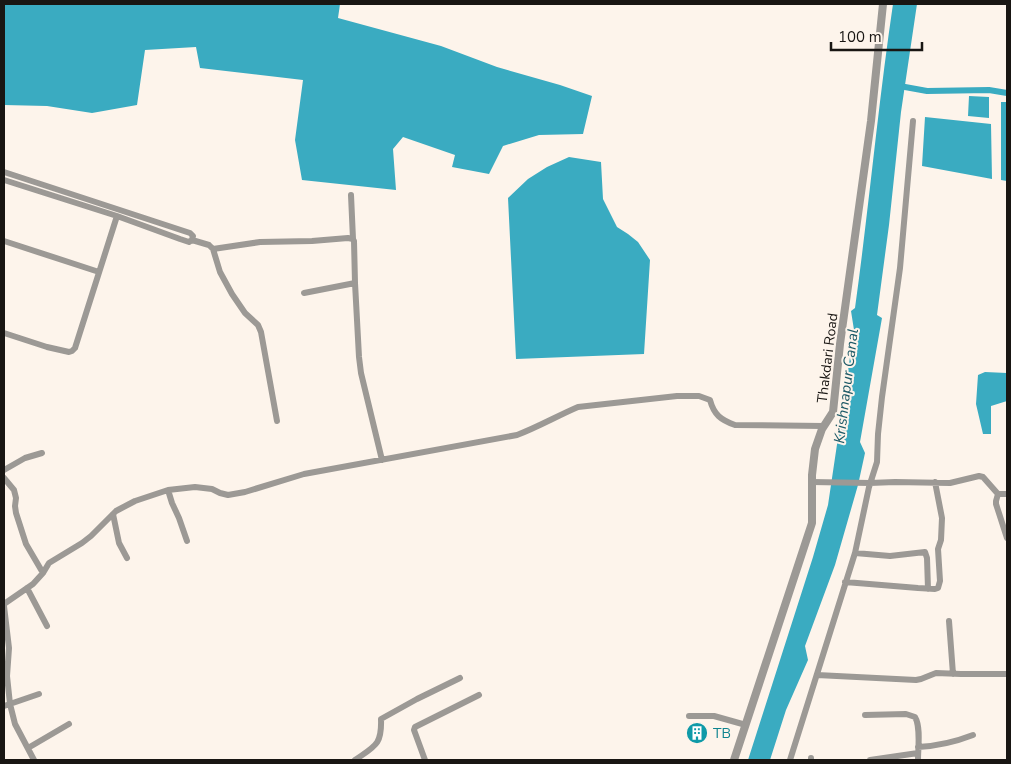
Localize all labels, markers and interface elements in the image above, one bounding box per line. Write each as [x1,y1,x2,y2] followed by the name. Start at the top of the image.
[831,20,922,52] scale bar
[838,27,882,47] text: 100 m
[813,312,842,404] street label: Thakdari Road
[829,327,863,445] water label: Krishnapur Canal
[685,721,709,745] building icon: TB
[713,724,731,743] place label: TB

